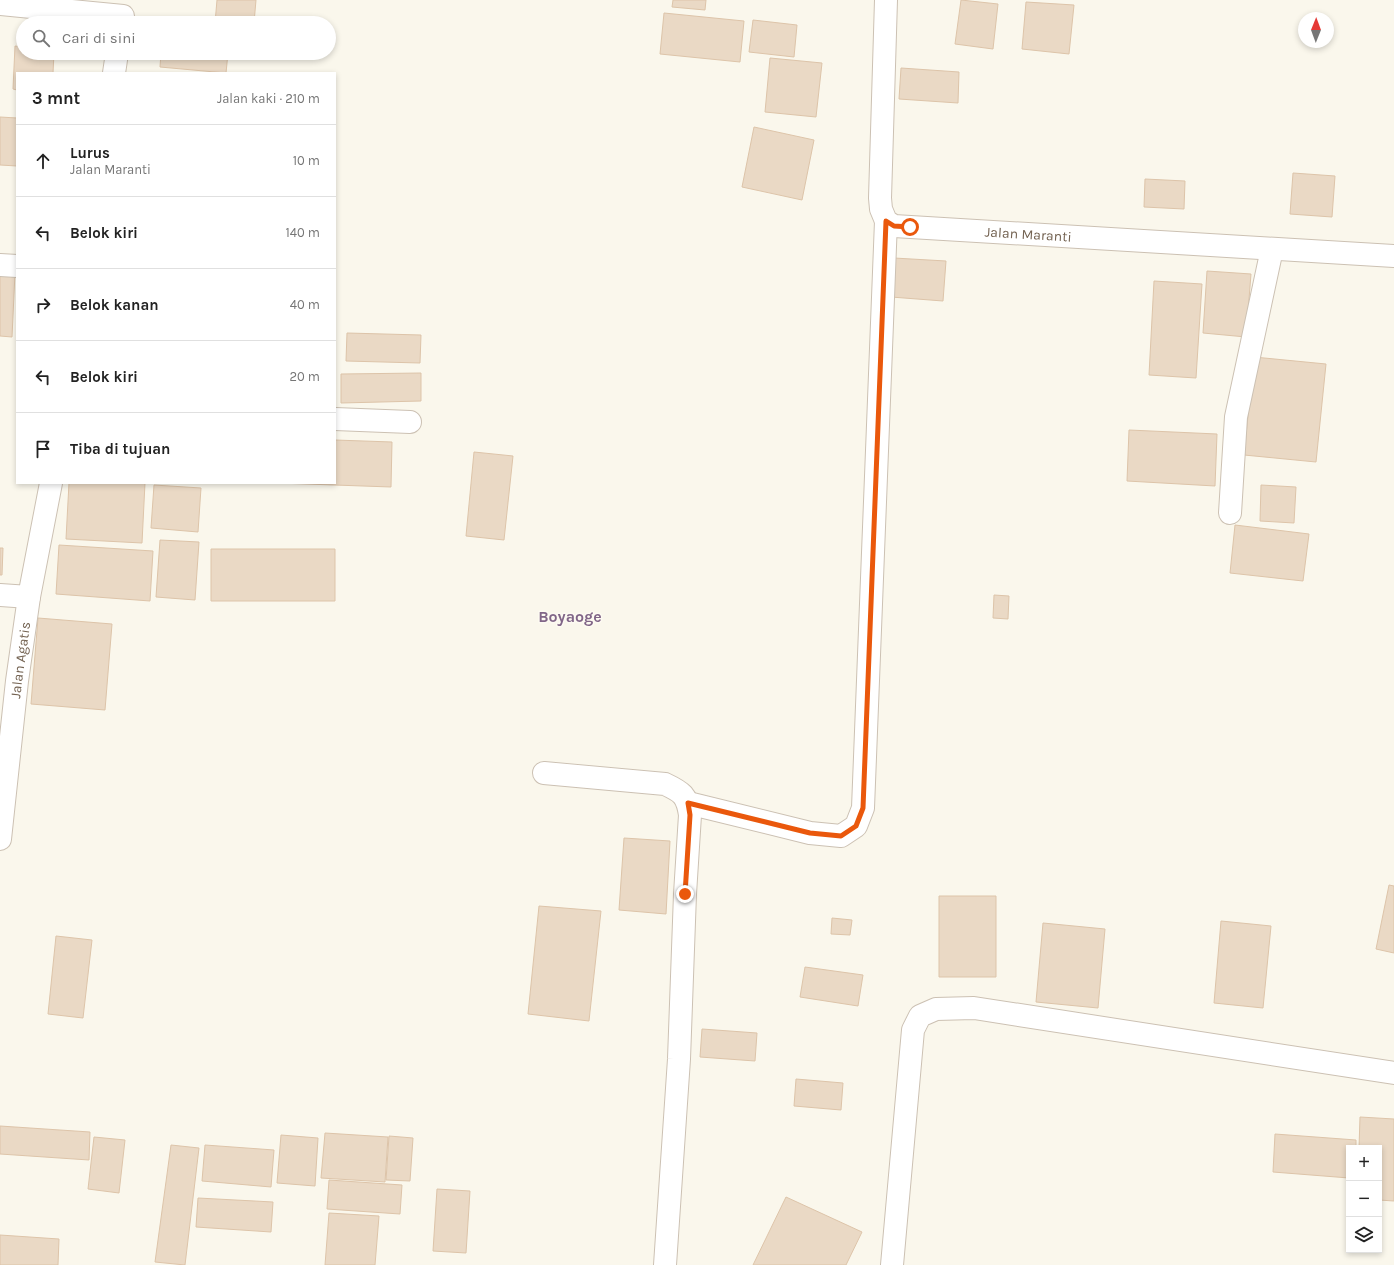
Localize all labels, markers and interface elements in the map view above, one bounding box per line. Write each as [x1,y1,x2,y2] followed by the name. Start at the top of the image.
[1298,12,1334,48] north arrow
[16,16,336,60] search box
[30,27,52,49] icon: search
[62,29,136,47] text: Cari di sini
[32,88,80,108] text: 3 mnt
[217,91,320,106] text: Jalan kaki · 210 m
[70,144,110,162] text: Lurus
[32,150,54,172] icon: ahead
[293,153,320,168] text: 10 m
[70,162,151,177] text: Jalan Maranti
[901,218,919,236] route start
[32,222,54,244] icon: left
[984,223,1072,245] street label: Jalan Maranti
[70,224,138,242] text: Belok kiri
[285,225,320,240] text: 140 m
[32,294,54,316] icon: right
[70,296,159,314] text: Belok kanan
[290,297,320,312] text: 40 m
[32,366,54,388] icon: left
[70,368,138,386] text: Belok kiri
[290,369,320,384] text: 20 m
[32,438,54,460] icon: arrive
[70,440,170,458] text: Tiba di tujuan
[538,607,602,626] district label: Boyaoge
[7,621,34,699] street label: Jalan Agatis
[676,885,694,903] route end
[1346,1145,1382,1253] map controls
[1346,1145,1382,1181] button: +
[1346,1181,1382,1217] button: −
[1346,1217,1382,1253] button: layers

